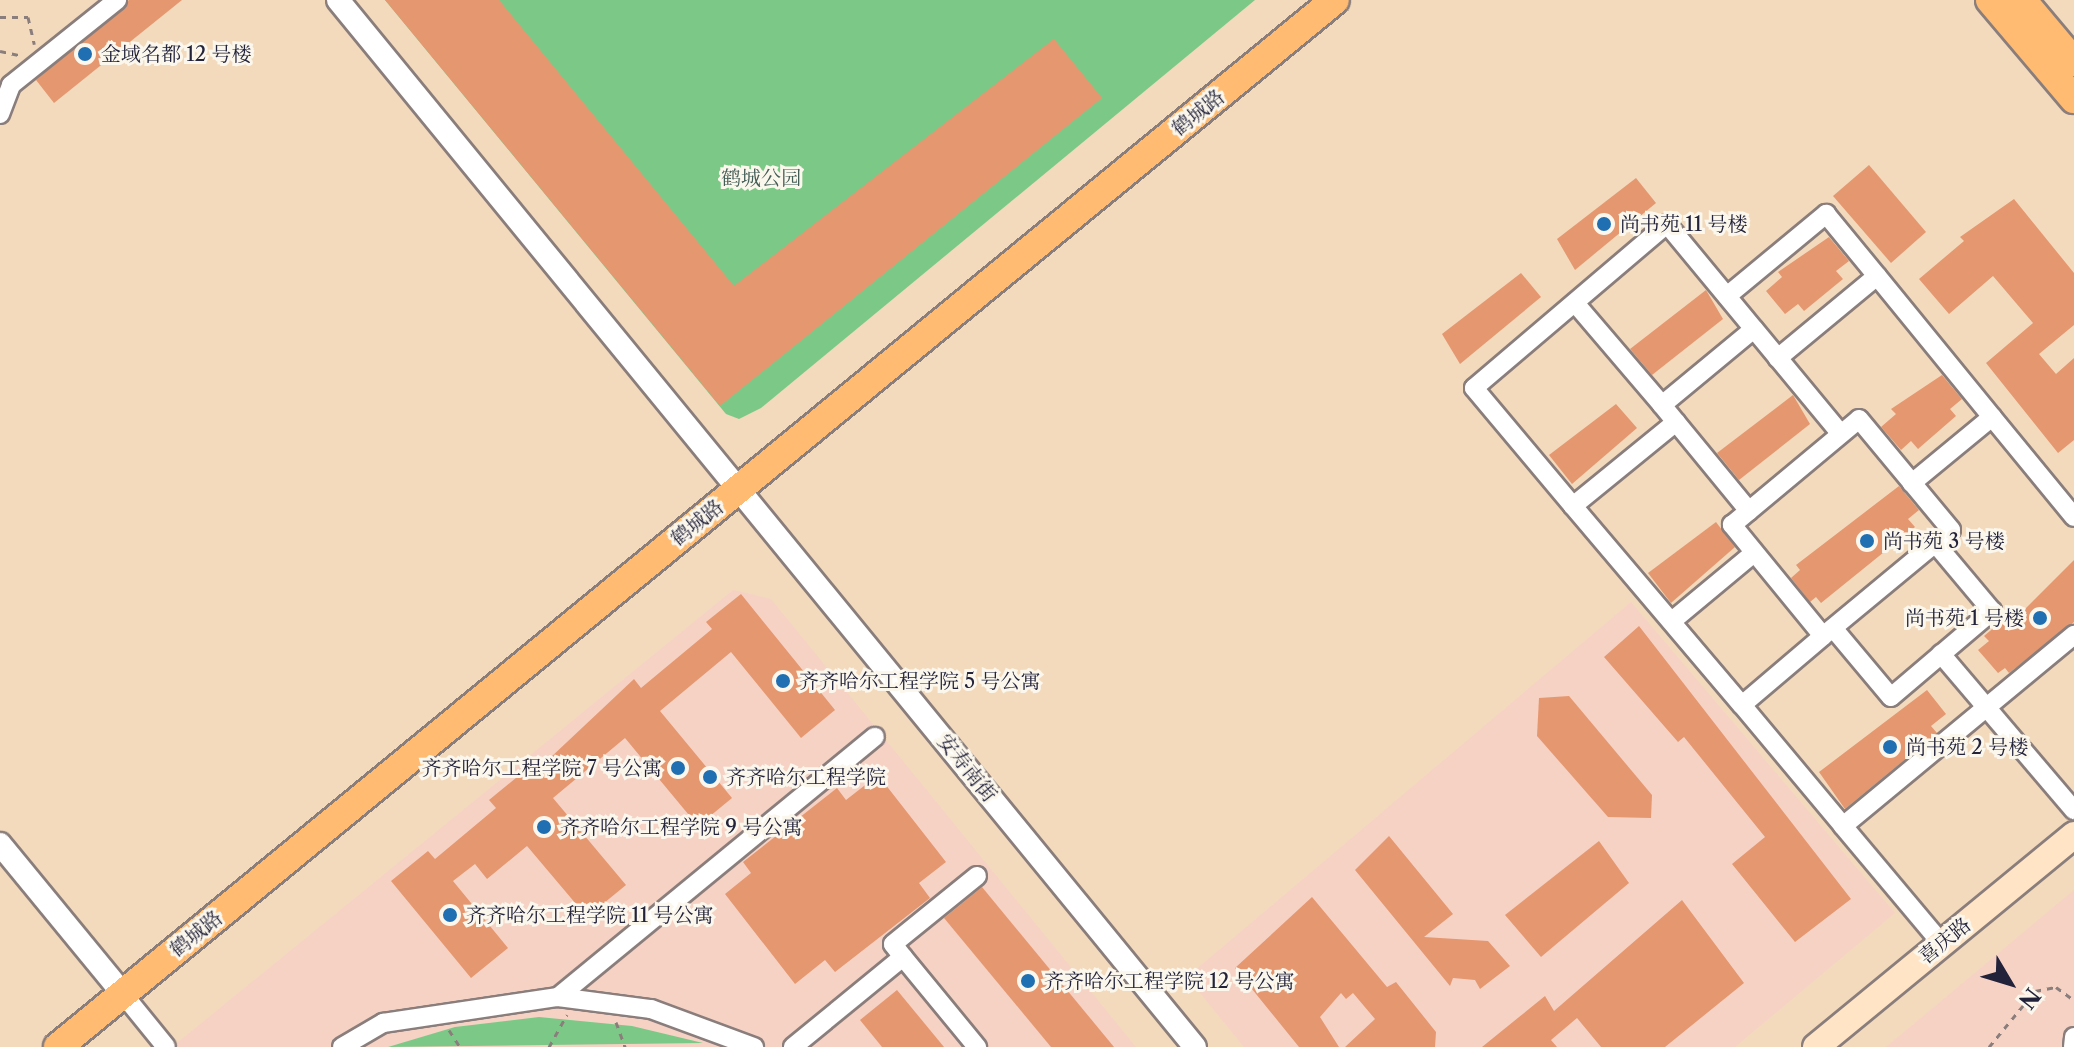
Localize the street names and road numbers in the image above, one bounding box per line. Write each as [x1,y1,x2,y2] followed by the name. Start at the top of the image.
[1167,85,1229,141] street label: 鹤城路
[666,495,728,551] street label: 鹤城路
[933,729,1001,807] street label: 安寿南街
[165,906,227,962] street label: 鹤城路
[1914,913,1976,969] street label: 喜庆路

